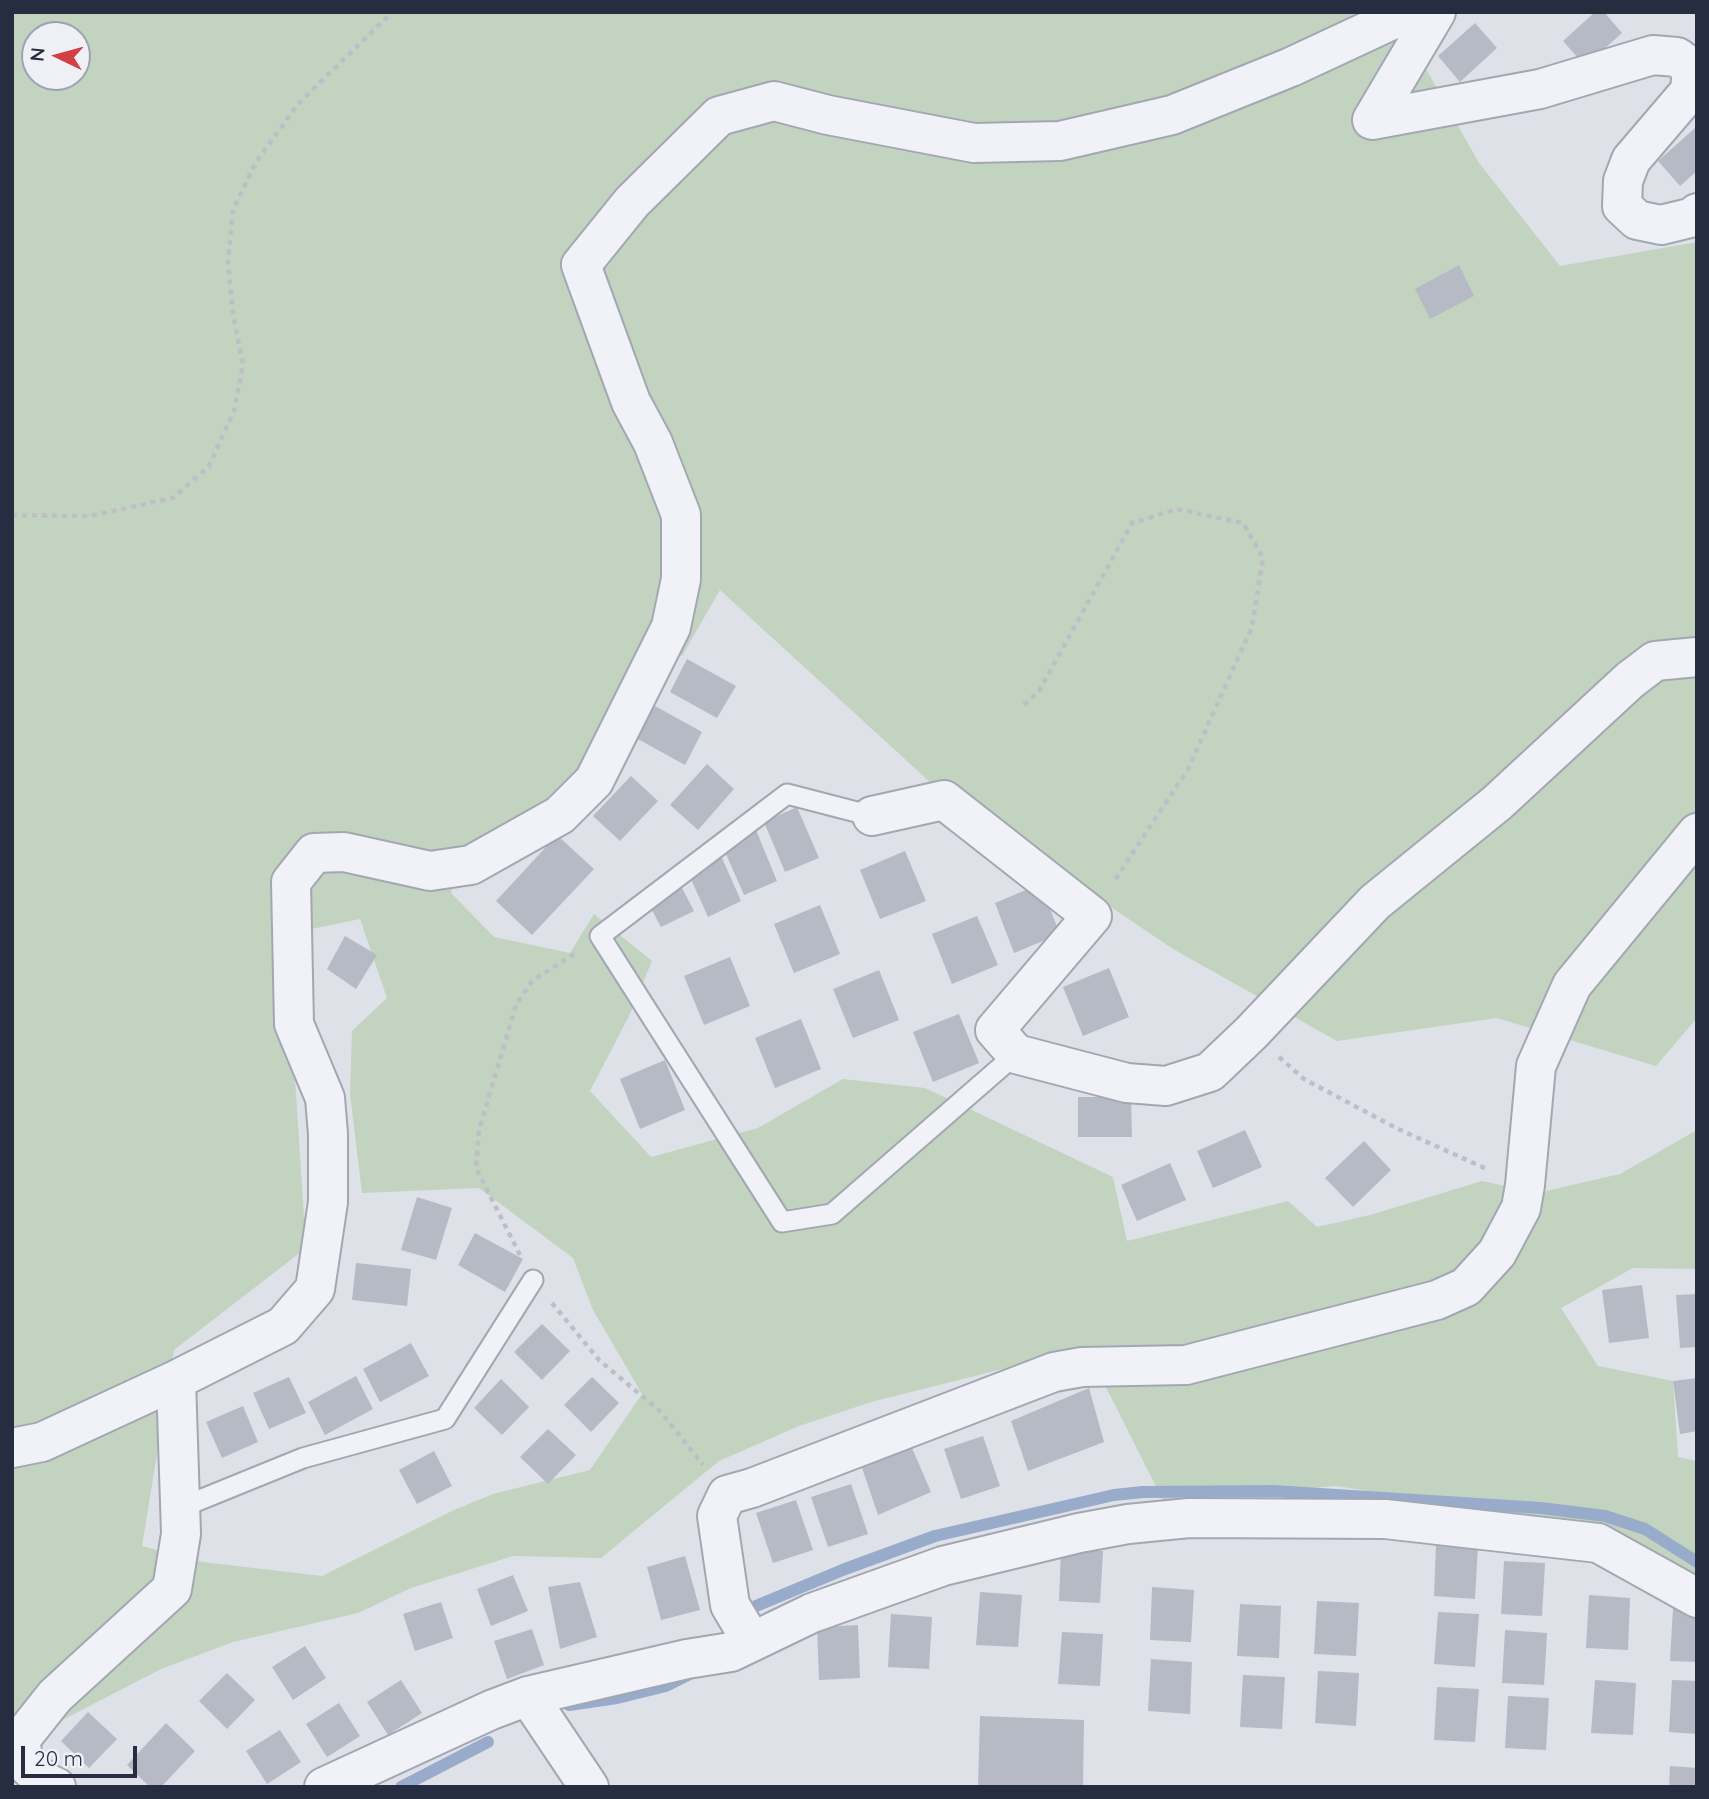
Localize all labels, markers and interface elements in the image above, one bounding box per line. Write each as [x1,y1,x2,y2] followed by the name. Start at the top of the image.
[21,21,91,91] north arrow
[25,46,50,62] text: N
[24,1732,140,1776] scale bar
[34,1745,83,1771] text: 20 m

